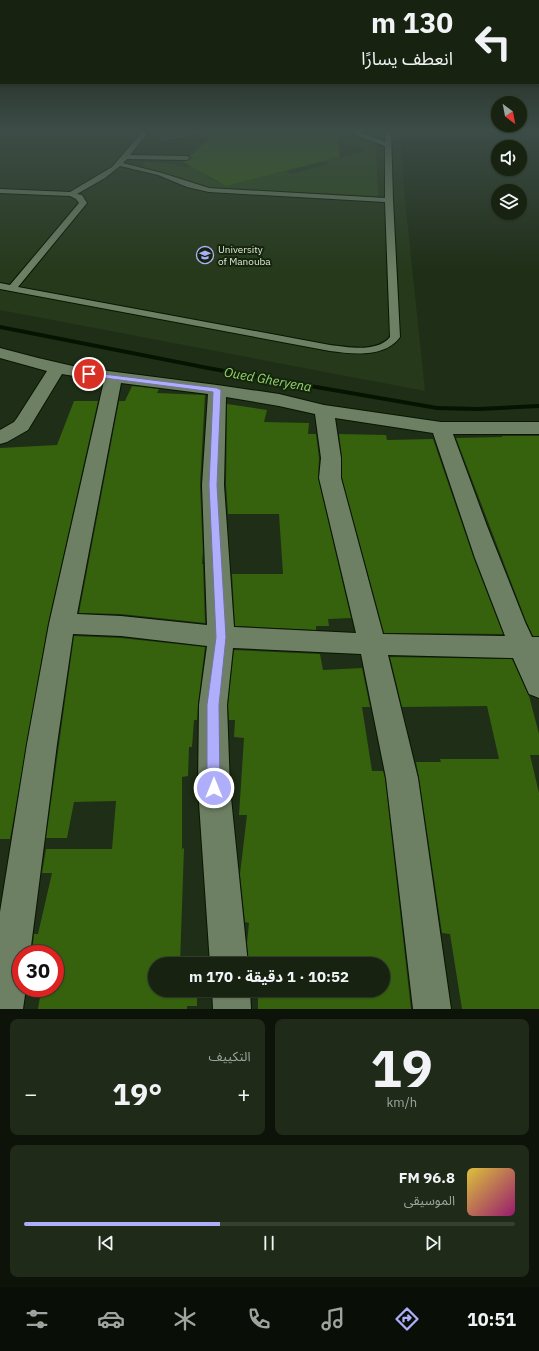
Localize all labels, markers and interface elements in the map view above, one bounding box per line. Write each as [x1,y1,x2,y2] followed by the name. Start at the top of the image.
[371,4,453,41] text: 130 m
[467,16,519,68] icon: left
[361,47,453,70] text: انعطف يسارًا
[491,96,527,132] north arrow
[491,96,527,220] map controls
[491,140,527,176] button: sound
[491,184,527,220] button: layers
[218,243,271,268] place label: University of Manouba
[195,245,215,265] school or university icon: University of Manouba
[72,357,106,391] pin
[78,363,100,385] icon: arrive
[223,363,313,396] water label: Oued Gheryena
[193,767,235,809] position arrow
[12,945,64,997] speed limit sign: 30
[189,967,349,986] text: 10:52 · 1 دقيقة · 170 m
[371,1034,433,1101] text: 19
[209,1048,251,1065] text: التكييف
[112,1074,162,1113] text: 19°
[24,1079,37,1108] text: −
[237,1079,250,1108] text: +
[386,1094,417,1111] text: km/h
[399,1168,455,1187] text: 96.8 FM
[404,1192,455,1209] text: الموسيقى
[95,1232,117,1254] icon: previous
[258,1232,280,1254] icon: pause
[422,1232,444,1254] icon: next
[23,1305,51,1333] icon: filters
[97,1305,125,1333] icon: car
[171,1305,199,1333] icon: climate
[245,1305,273,1333] icon: phone
[319,1305,347,1333] icon: music
[393,1305,421,1333] icon: directions
[467,1308,516,1331] text: 10:51

